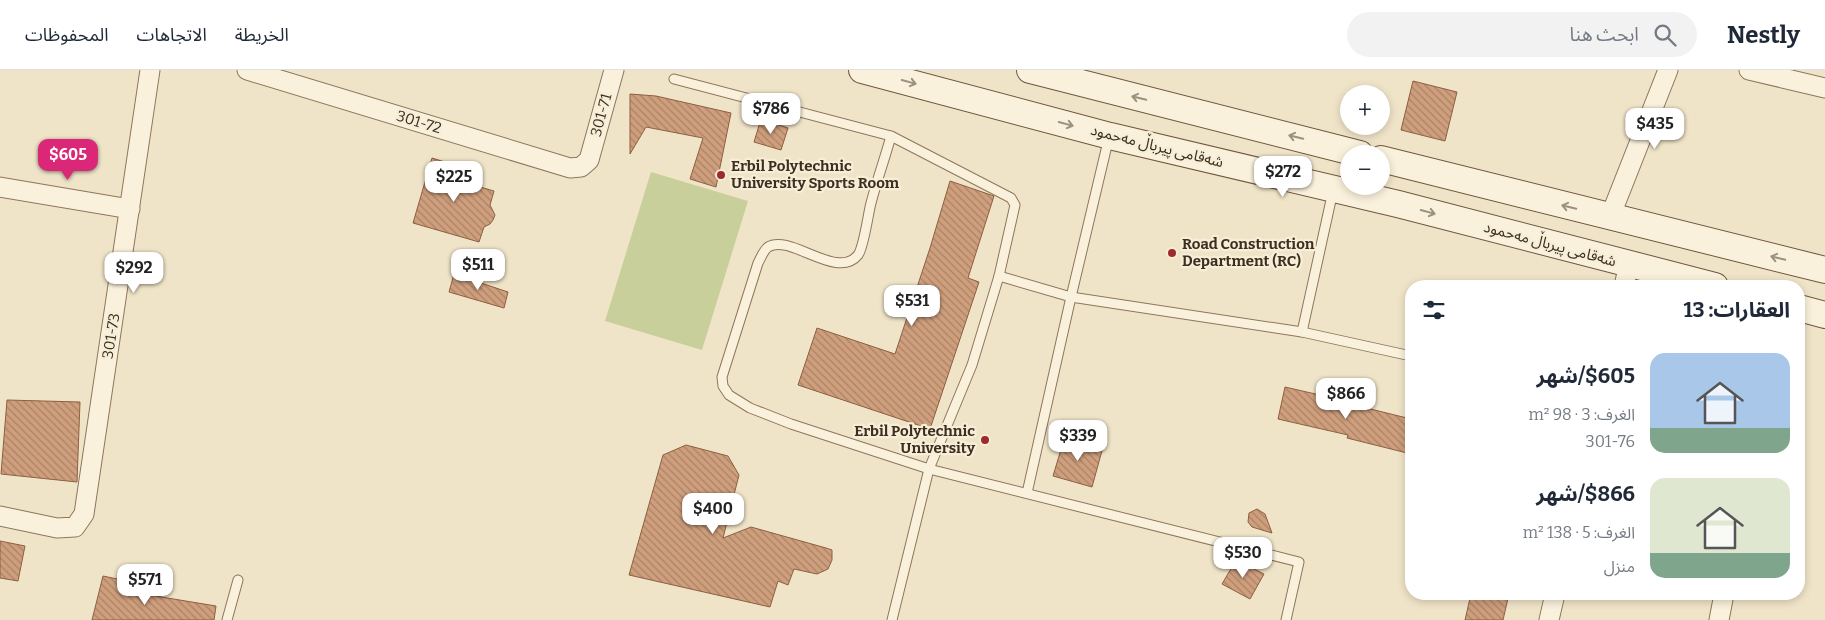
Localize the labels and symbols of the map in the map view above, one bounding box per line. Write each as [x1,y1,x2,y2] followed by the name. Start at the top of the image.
[901,78,917,88] one-way arrow
[587,91,615,139] street label: 301-71
[741,92,801,135] pin: $786
[1131,92,1147,102] one-way arrow
[394,107,444,137] street label: 301-72
[1625,108,1685,150] pin: $435
[1088,119,1226,172] street label: شەقامی پیرباڵ مەحمود
[1058,120,1074,129] one-way arrow
[1289,132,1305,142] one-way arrow
[38,138,98,181] pin: $605
[1253,156,1313,198] pin: $272
[731,157,900,192] place label: Erbil Polytechnic University Sports Room
[424,160,484,203] pin: $225
[715,169,727,181] marker: Erbil Polytechnic University Sports Room
[1561,201,1577,211] one-way arrow
[1420,208,1436,217] one-way arrow
[1482,215,1619,271] street label: شەقامی پیرباڵ مەحمود
[1182,235,1315,270] place label: Road Construction Department (RC)
[1166,247,1178,259] marker: Road Construction Department (RC)
[448,248,508,291] pin: $511
[104,252,164,294] pin: $292
[1770,253,1786,262] one-way arrow
[882,284,942,327] pin: $531
[99,312,123,360] street label: 301-73
[1316,378,1376,420] pin: $866
[1048,420,1108,462] pin: $339
[854,422,976,457] place label: Erbil Polytechnic University
[979,434,991,446] marker: Erbil Polytechnic University
[683,492,743,535] pin: $400
[1213,536,1273,579] pin: $530
[115,564,175,606] pin: $571

